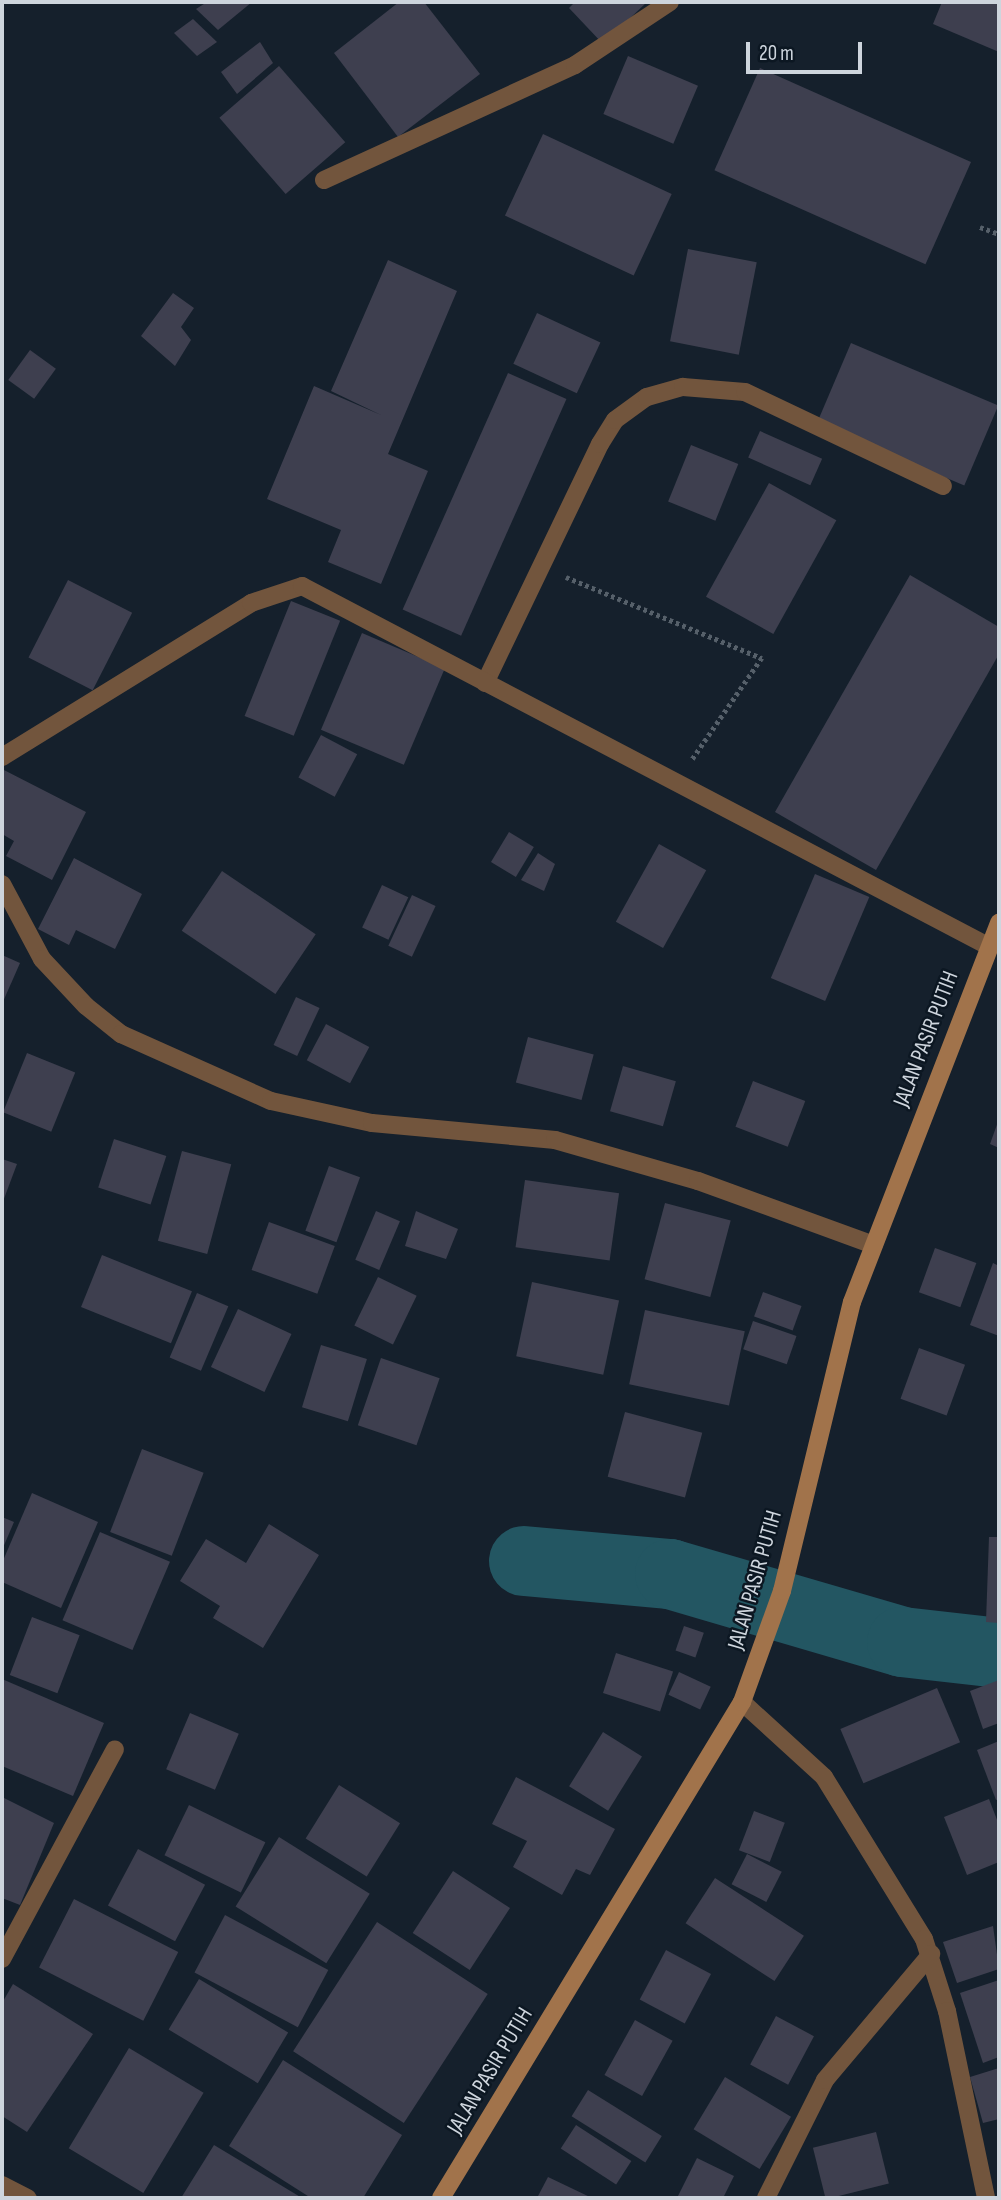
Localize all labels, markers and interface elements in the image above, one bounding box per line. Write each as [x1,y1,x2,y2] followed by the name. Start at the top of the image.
[749,28,864,72] scale bar
[759,41,794,66] text: 20 m
[887,967,965,1111] street label: JALAN PASIR PUTIH
[722,1507,788,1653] street label: JALAN PASIR PUTIH
[441,2003,539,2139] street label: JALAN PASIR PUTIH

